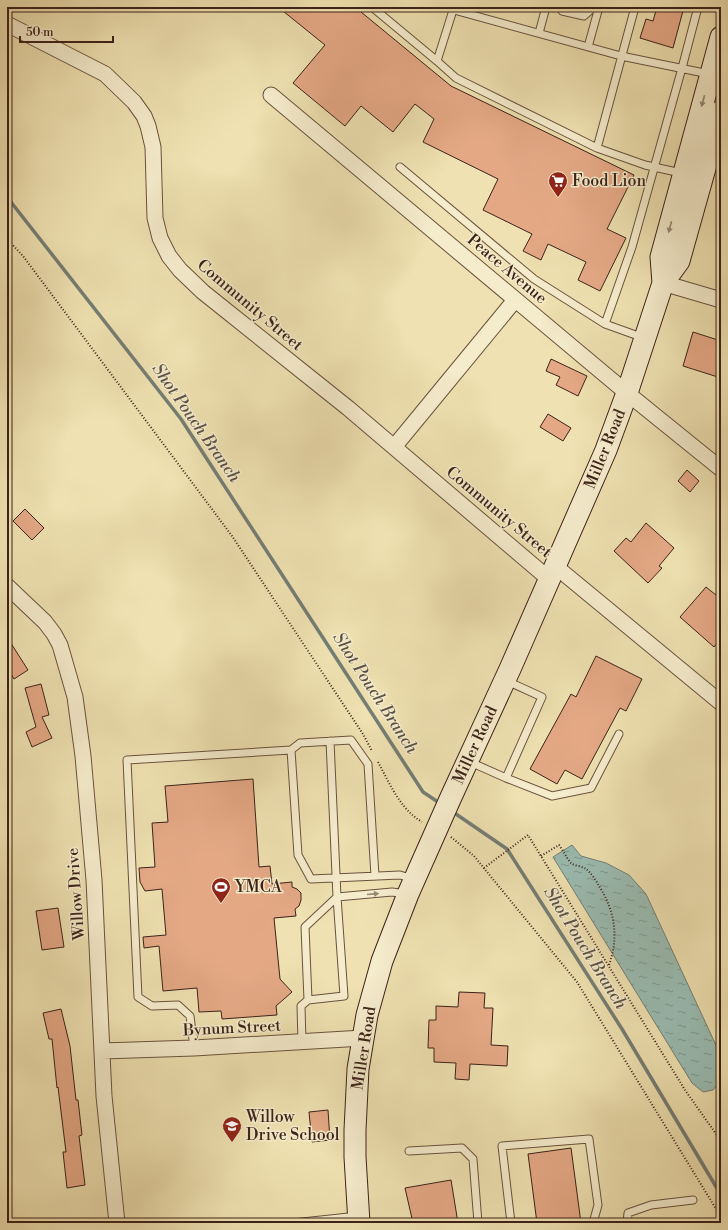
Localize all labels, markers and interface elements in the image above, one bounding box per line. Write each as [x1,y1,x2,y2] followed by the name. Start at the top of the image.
[20,18,113,44] scale bar
[26,25,54,40] text: 50 m
[700,96,706,108] one-way arrow
[547,170,569,198] supermarket icon: Food Lion
[572,171,647,191] place label: Food Lion
[666,221,672,233] one-way arrow
[463,230,551,308] street label: Peace Avenue
[193,255,307,355] street label: Community Street
[147,359,246,487] water label: Shot Pouch Branch
[580,406,630,492] street label: Miller Road
[442,462,556,562] street label: Community Street
[328,628,423,758] water label: Shot Pouch Branch
[448,703,502,787] street label: Miller Road
[63,847,89,942] street label: Willow Drive
[210,876,232,904] sports icon: YMCA
[234,877,283,897] place label: YMCA
[538,883,632,1014] water label: Shot Pouch Branch
[367,890,379,897] one-way arrow
[348,1005,380,1091] street label: Miller Road
[182,1015,282,1041] street label: Bynum Street
[245,1107,340,1145] place label: Willow Drive School
[221,1115,243,1143] school or university icon: Willow Drive School

